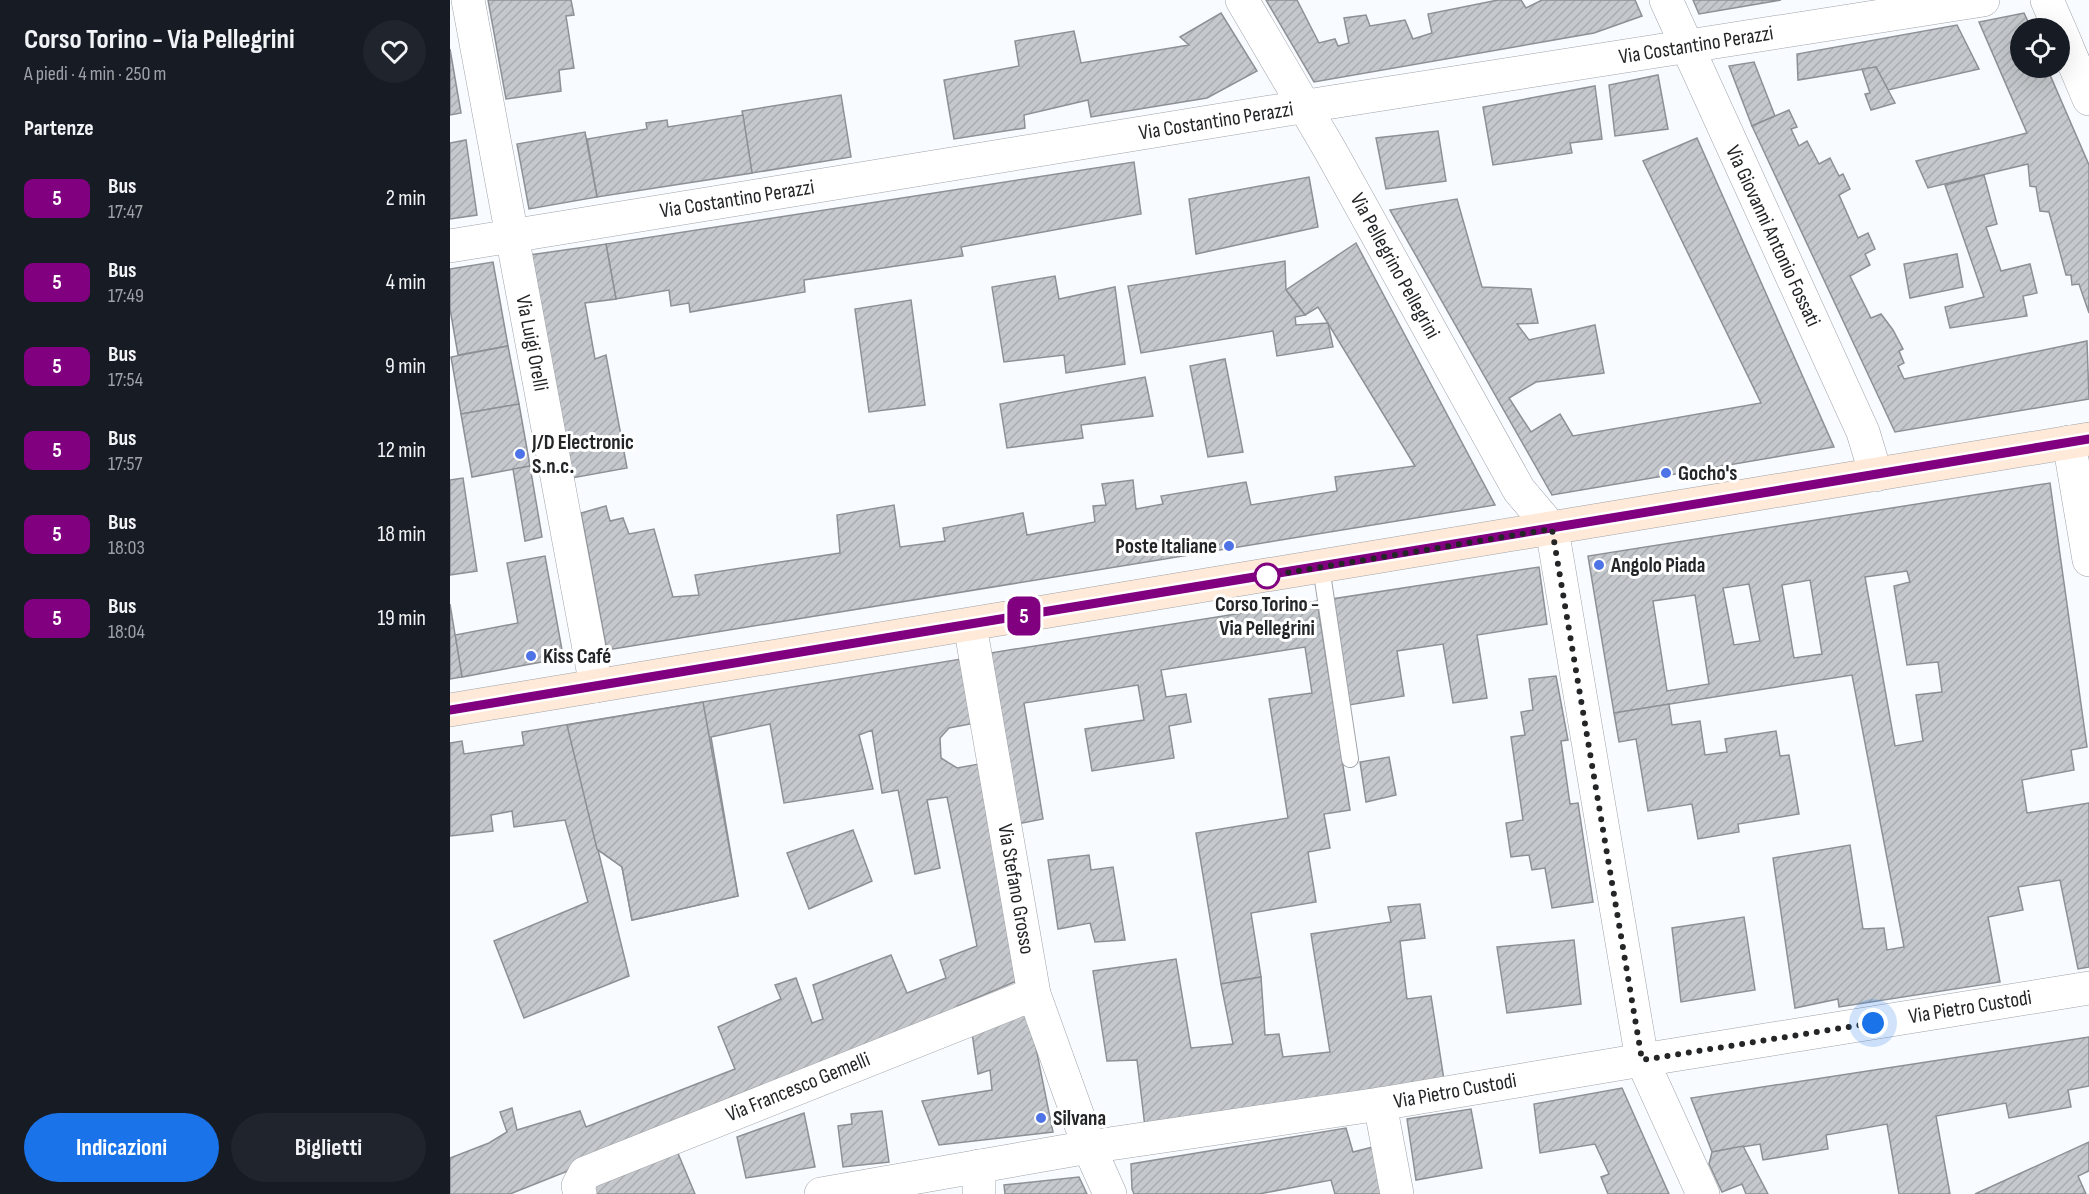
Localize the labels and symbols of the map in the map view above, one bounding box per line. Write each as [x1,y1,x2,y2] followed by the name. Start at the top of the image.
[1617,20,1775,70] street label: Via Costantino Perazzi
[1137,96,1295,146] street label: Via Costantino Perazzi
[1720,142,1826,330] street label: Via Giovanni Antonio Fossati
[658,174,816,224] street label: Via Costantino Perazzi
[1345,189,1445,343] street label: Via Pellegrino Pellegrini
[510,293,554,393] street label: Via Luigi Orelli
[531,430,634,479] place label: J/D Electronic S.n.c.
[513,447,527,461] marker: J/D Electronic S.n.c.
[1678,461,1737,486] place label: Gocho's
[1659,466,1673,480] marker: Gocho's
[1115,534,1217,559] place label: Poste Italiane
[1222,539,1236,553] marker: Poste Italiane
[1610,553,1705,578] place label: Angolo Piada
[1592,558,1606,572] marker: Angolo Piada
[1254,563,1280,589] marker: Corso Torino - Via Pellegrini
[1215,592,1319,641] place label: Corso Torino - Via Pellegrini
[1004,596,1044,636] line badge: 5
[543,644,611,669] place label: Kiss Café
[524,649,538,663] marker: Kiss Café
[992,822,1040,956] street label: Via Stefano Grosso
[1907,985,2033,1029] street label: Via Pietro Custodi
[1858,1008,1888,1038] your location
[722,1047,874,1127] street label: Via Francesco Gemelli
[1392,1068,1518,1114] street label: Via Pietro Custodi
[1053,1106,1106,1131] place label: Silvana
[1034,1111,1048,1125] marker: Silvana

